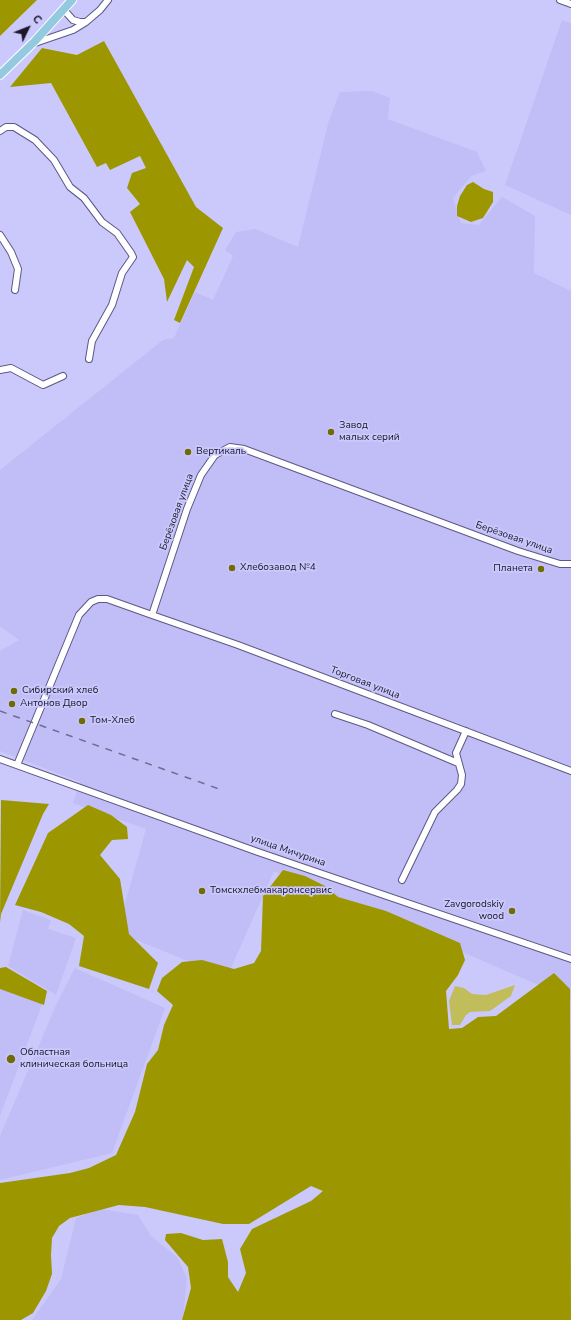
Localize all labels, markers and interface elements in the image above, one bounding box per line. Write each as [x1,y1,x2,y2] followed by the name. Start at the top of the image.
[8,8,48,48] north arrow
[29,12,45,27] text: С
[339,420,400,444] place label: Завод малых серий
[326,427,336,437] marker: Завод малых серий
[196,446,246,458] place label: Вертикаль
[183,447,193,457] marker: Вертикаль
[158,472,196,552] street label: Берёзовая улица
[474,519,554,557] street label: Берёзовая улица
[240,562,316,574] place label: Хлебозавод №4
[227,563,237,573] marker: Хлебозавод №4
[493,563,533,575] place label: Планета
[536,564,546,574] marker: Планета
[329,664,401,702] street label: Торговая улица
[22,685,98,697] place label: Сибирский хлеб
[9,686,19,696] marker: Сибирский хлеб
[20,698,88,710] place label: Антонов Двор
[7,699,17,709] marker: Антонов Двор
[90,715,135,727] place label: Том-Хлеб
[77,716,87,726] marker: Том-Хлеб
[249,833,327,869] street label: улица Мичурина
[210,885,332,897] place label: Томскхлебмакаронсервис
[197,886,207,896] marker: Томскхлебмакаронсервис
[444,899,504,922] place label: Zavgorodskiy wood
[507,906,517,916] marker: Zavgorodskiy wood
[20,1047,128,1070] place label: Областная клиническая больница
[5,1053,17,1065] marker: Областная клиническая больница

